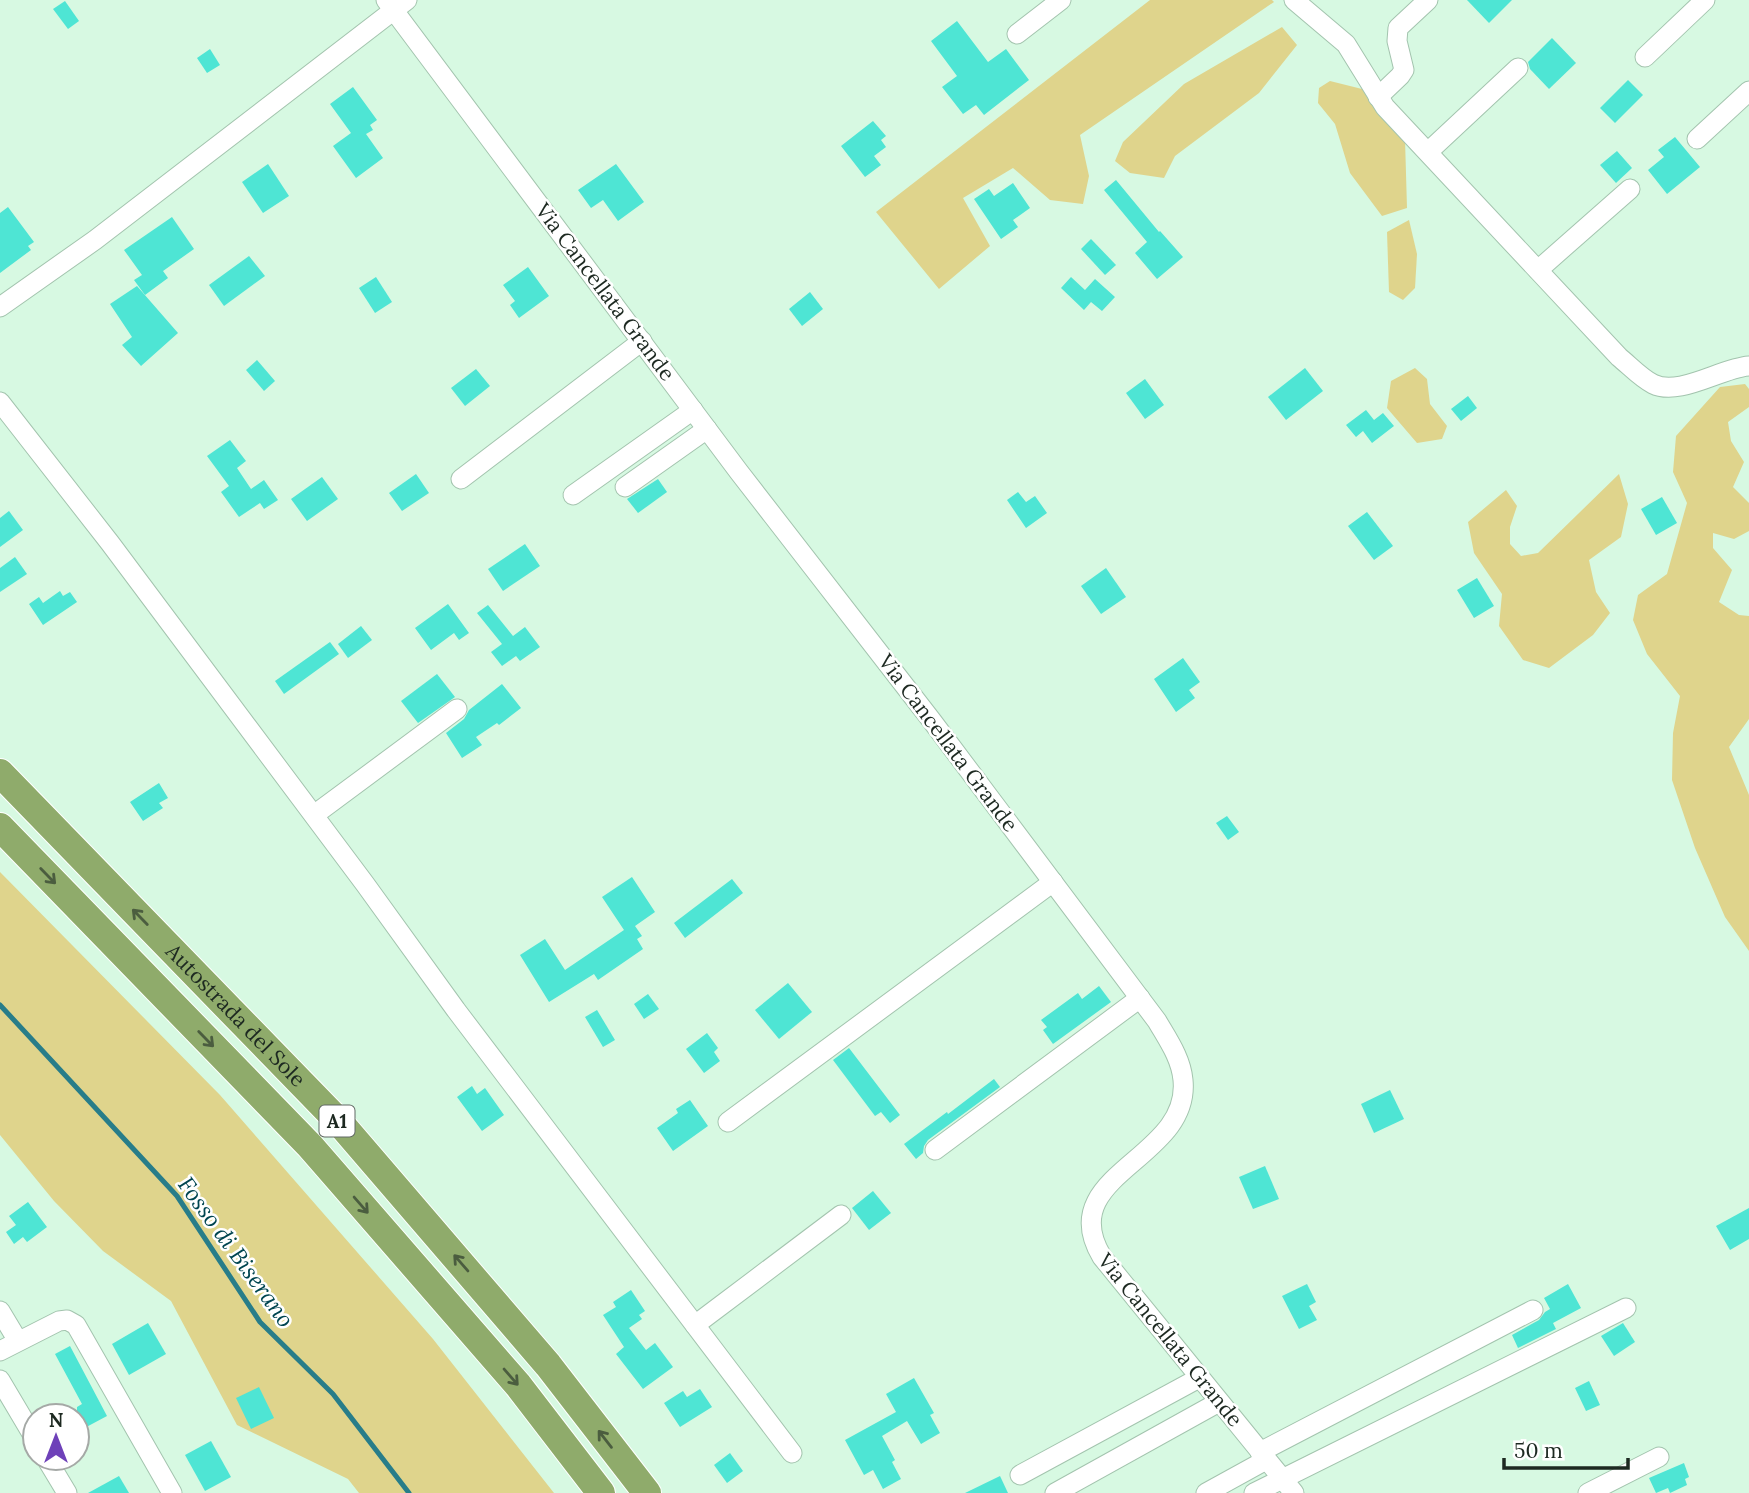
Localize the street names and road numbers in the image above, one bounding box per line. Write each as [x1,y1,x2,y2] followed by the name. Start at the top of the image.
[529,197,681,386] street label: Via Cancellata Grande
[872,648,1024,837] street label: Via Cancellata Grande
[160,937,311,1092] street label: Autostrada del Sole
[320,1106,354,1136] road number: A1
[1091,1247,1249,1432] street label: Via Cancellata Grande

